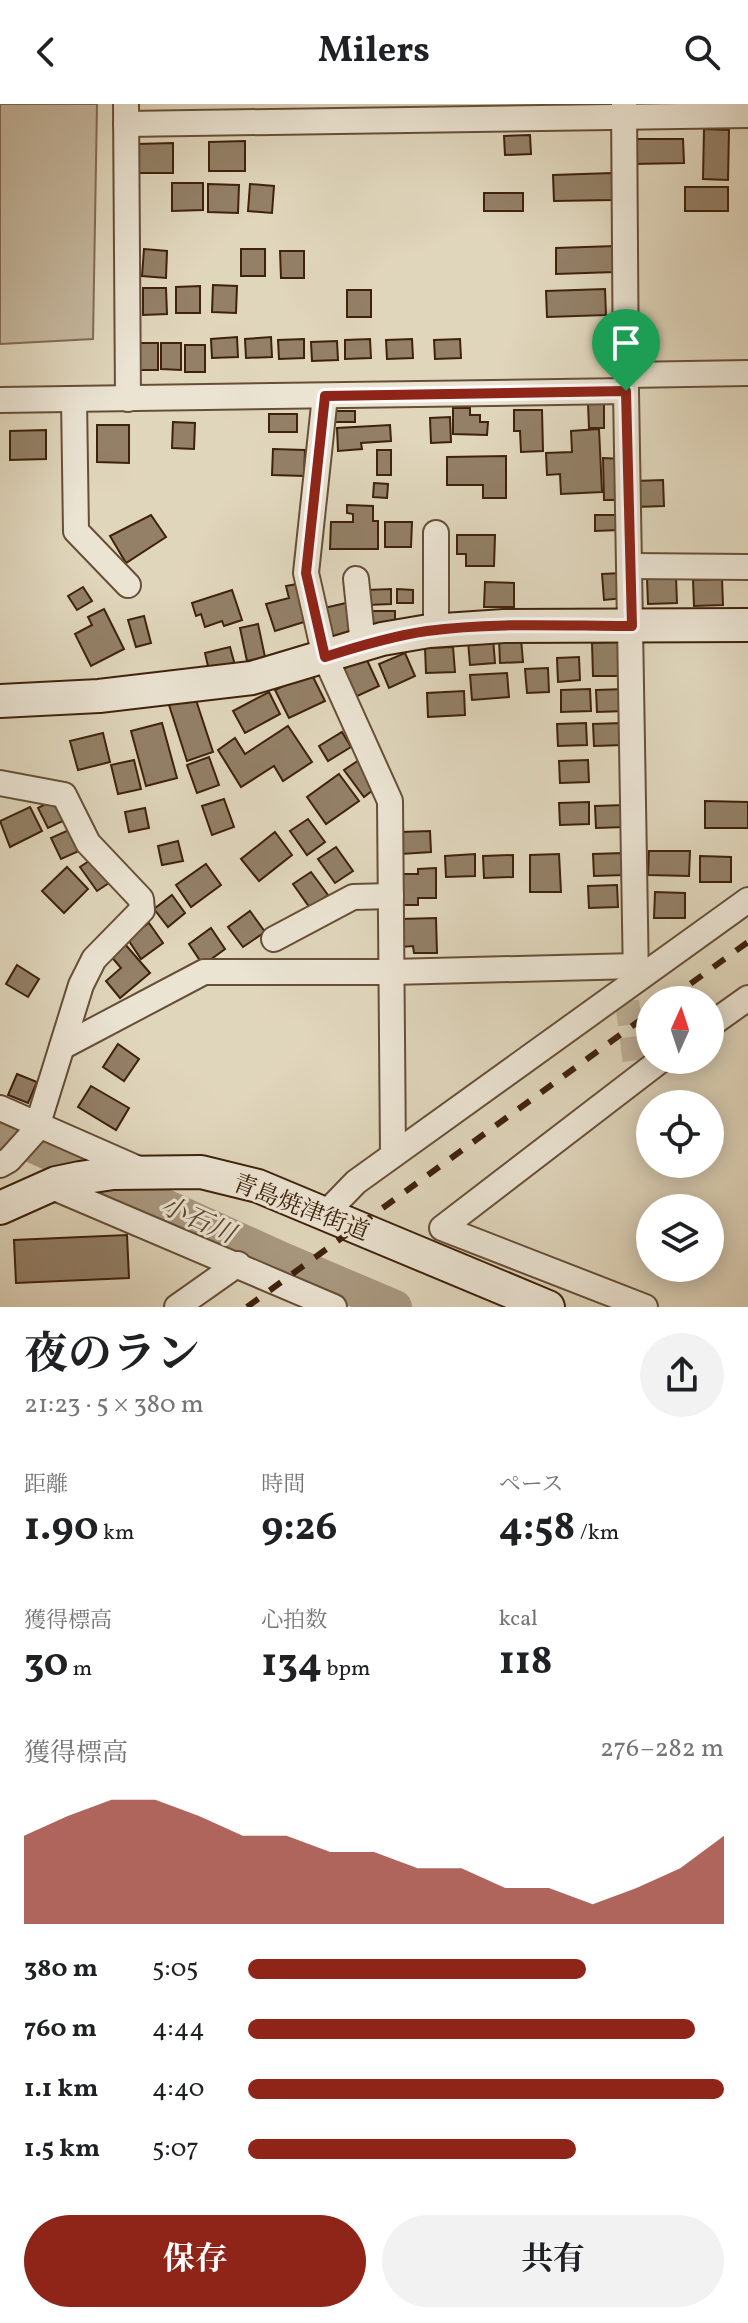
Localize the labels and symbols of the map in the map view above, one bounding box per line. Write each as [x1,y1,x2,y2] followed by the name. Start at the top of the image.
[592,309,660,391] pin
[636,986,724,1074] north arrow
[227,1167,374,1251] street label: 青島焼津街道
[154,1189,243,1254] water label: 小石川

